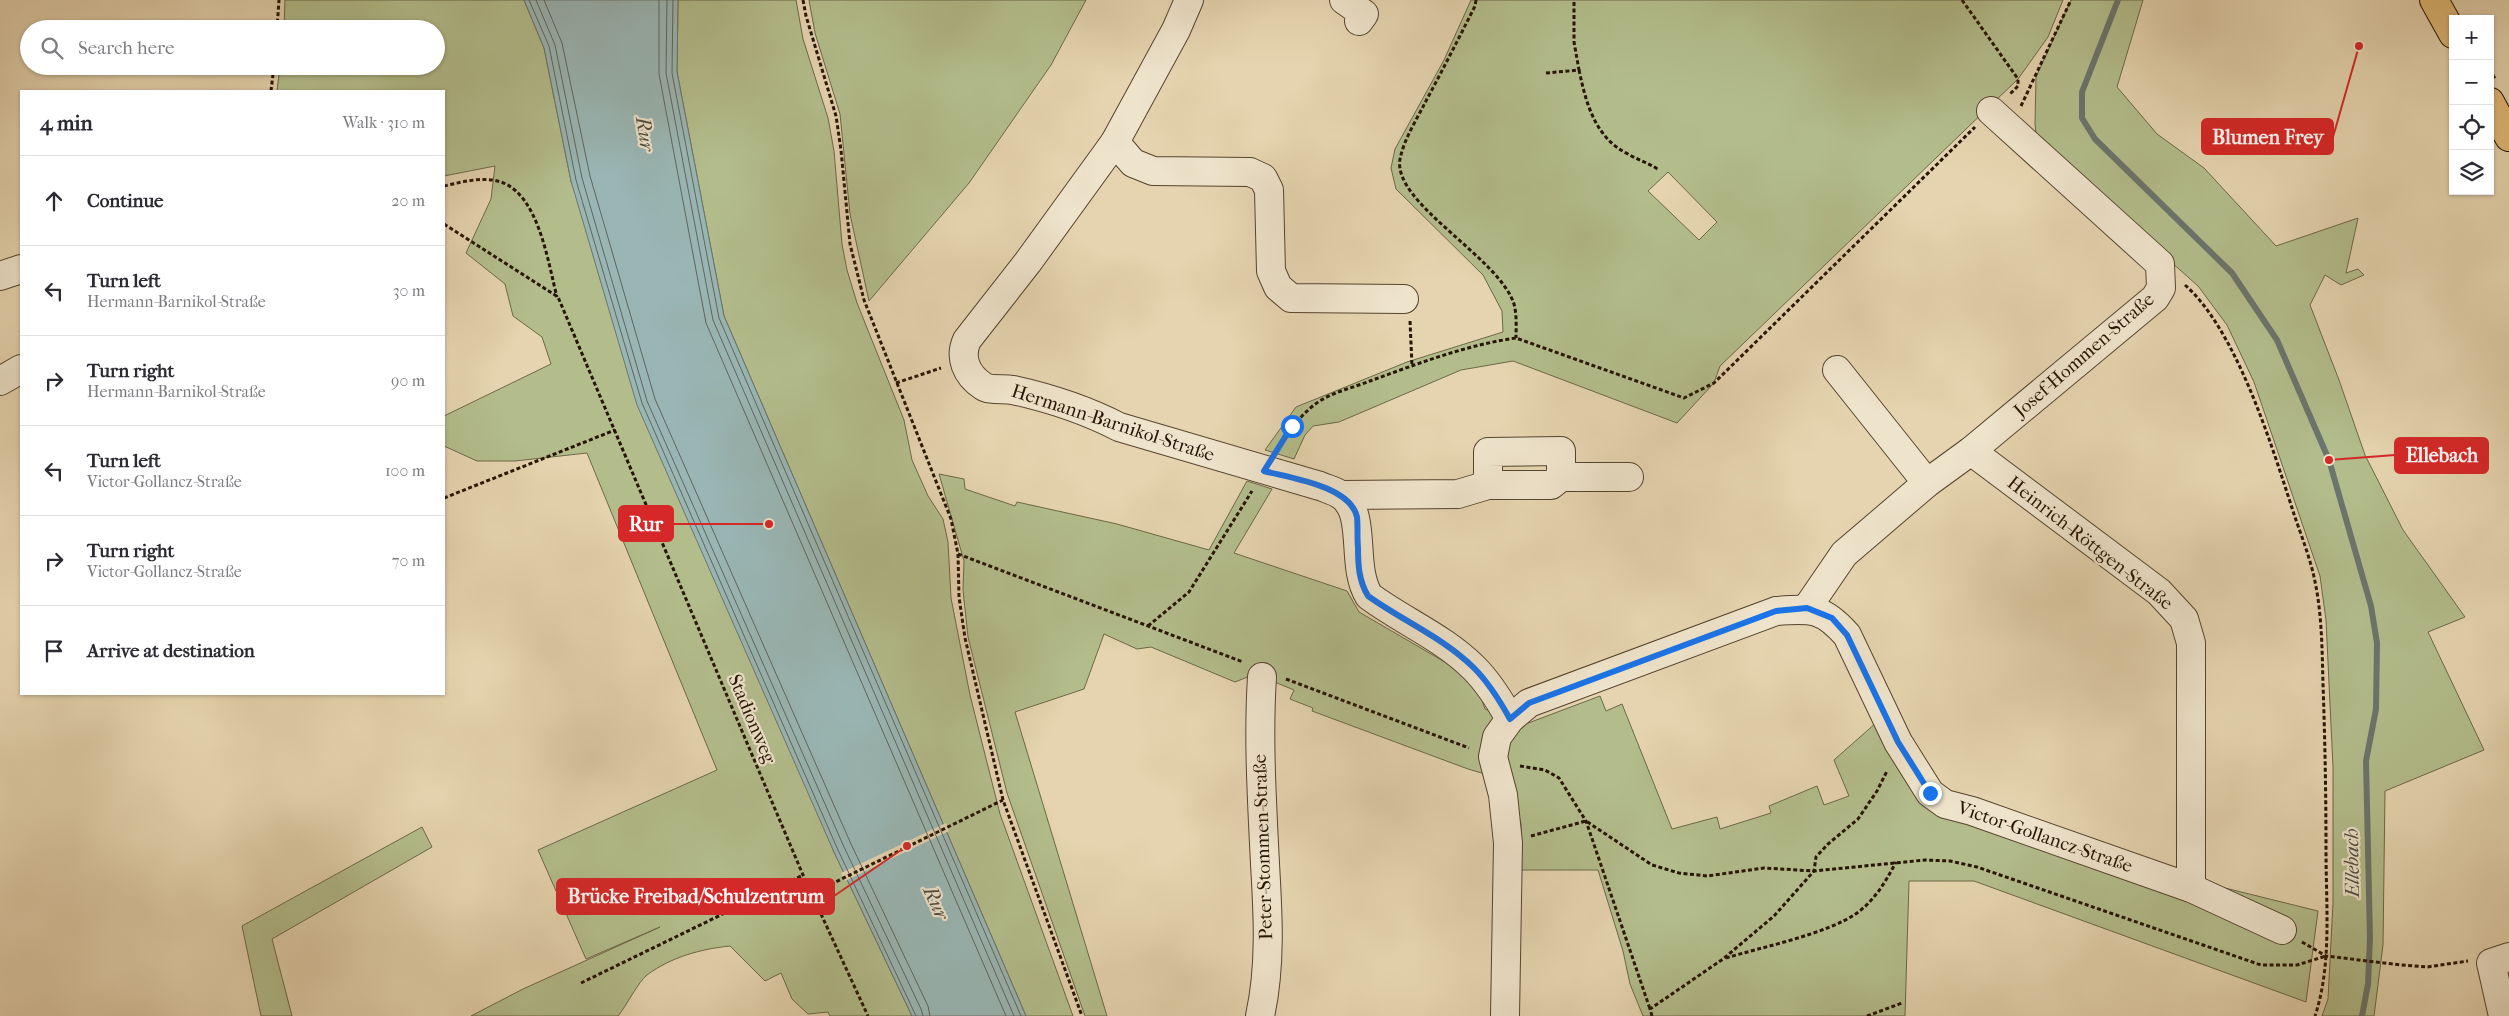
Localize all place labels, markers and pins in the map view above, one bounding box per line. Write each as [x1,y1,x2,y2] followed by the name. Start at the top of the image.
[2202,119,2333,154] callout: Blumen Frey
[2395,438,2488,473] callout: Ellebach
[619,506,673,541] callout: Rur
[557,879,834,914] callout: Brücke Freibad/Schulzentrum

